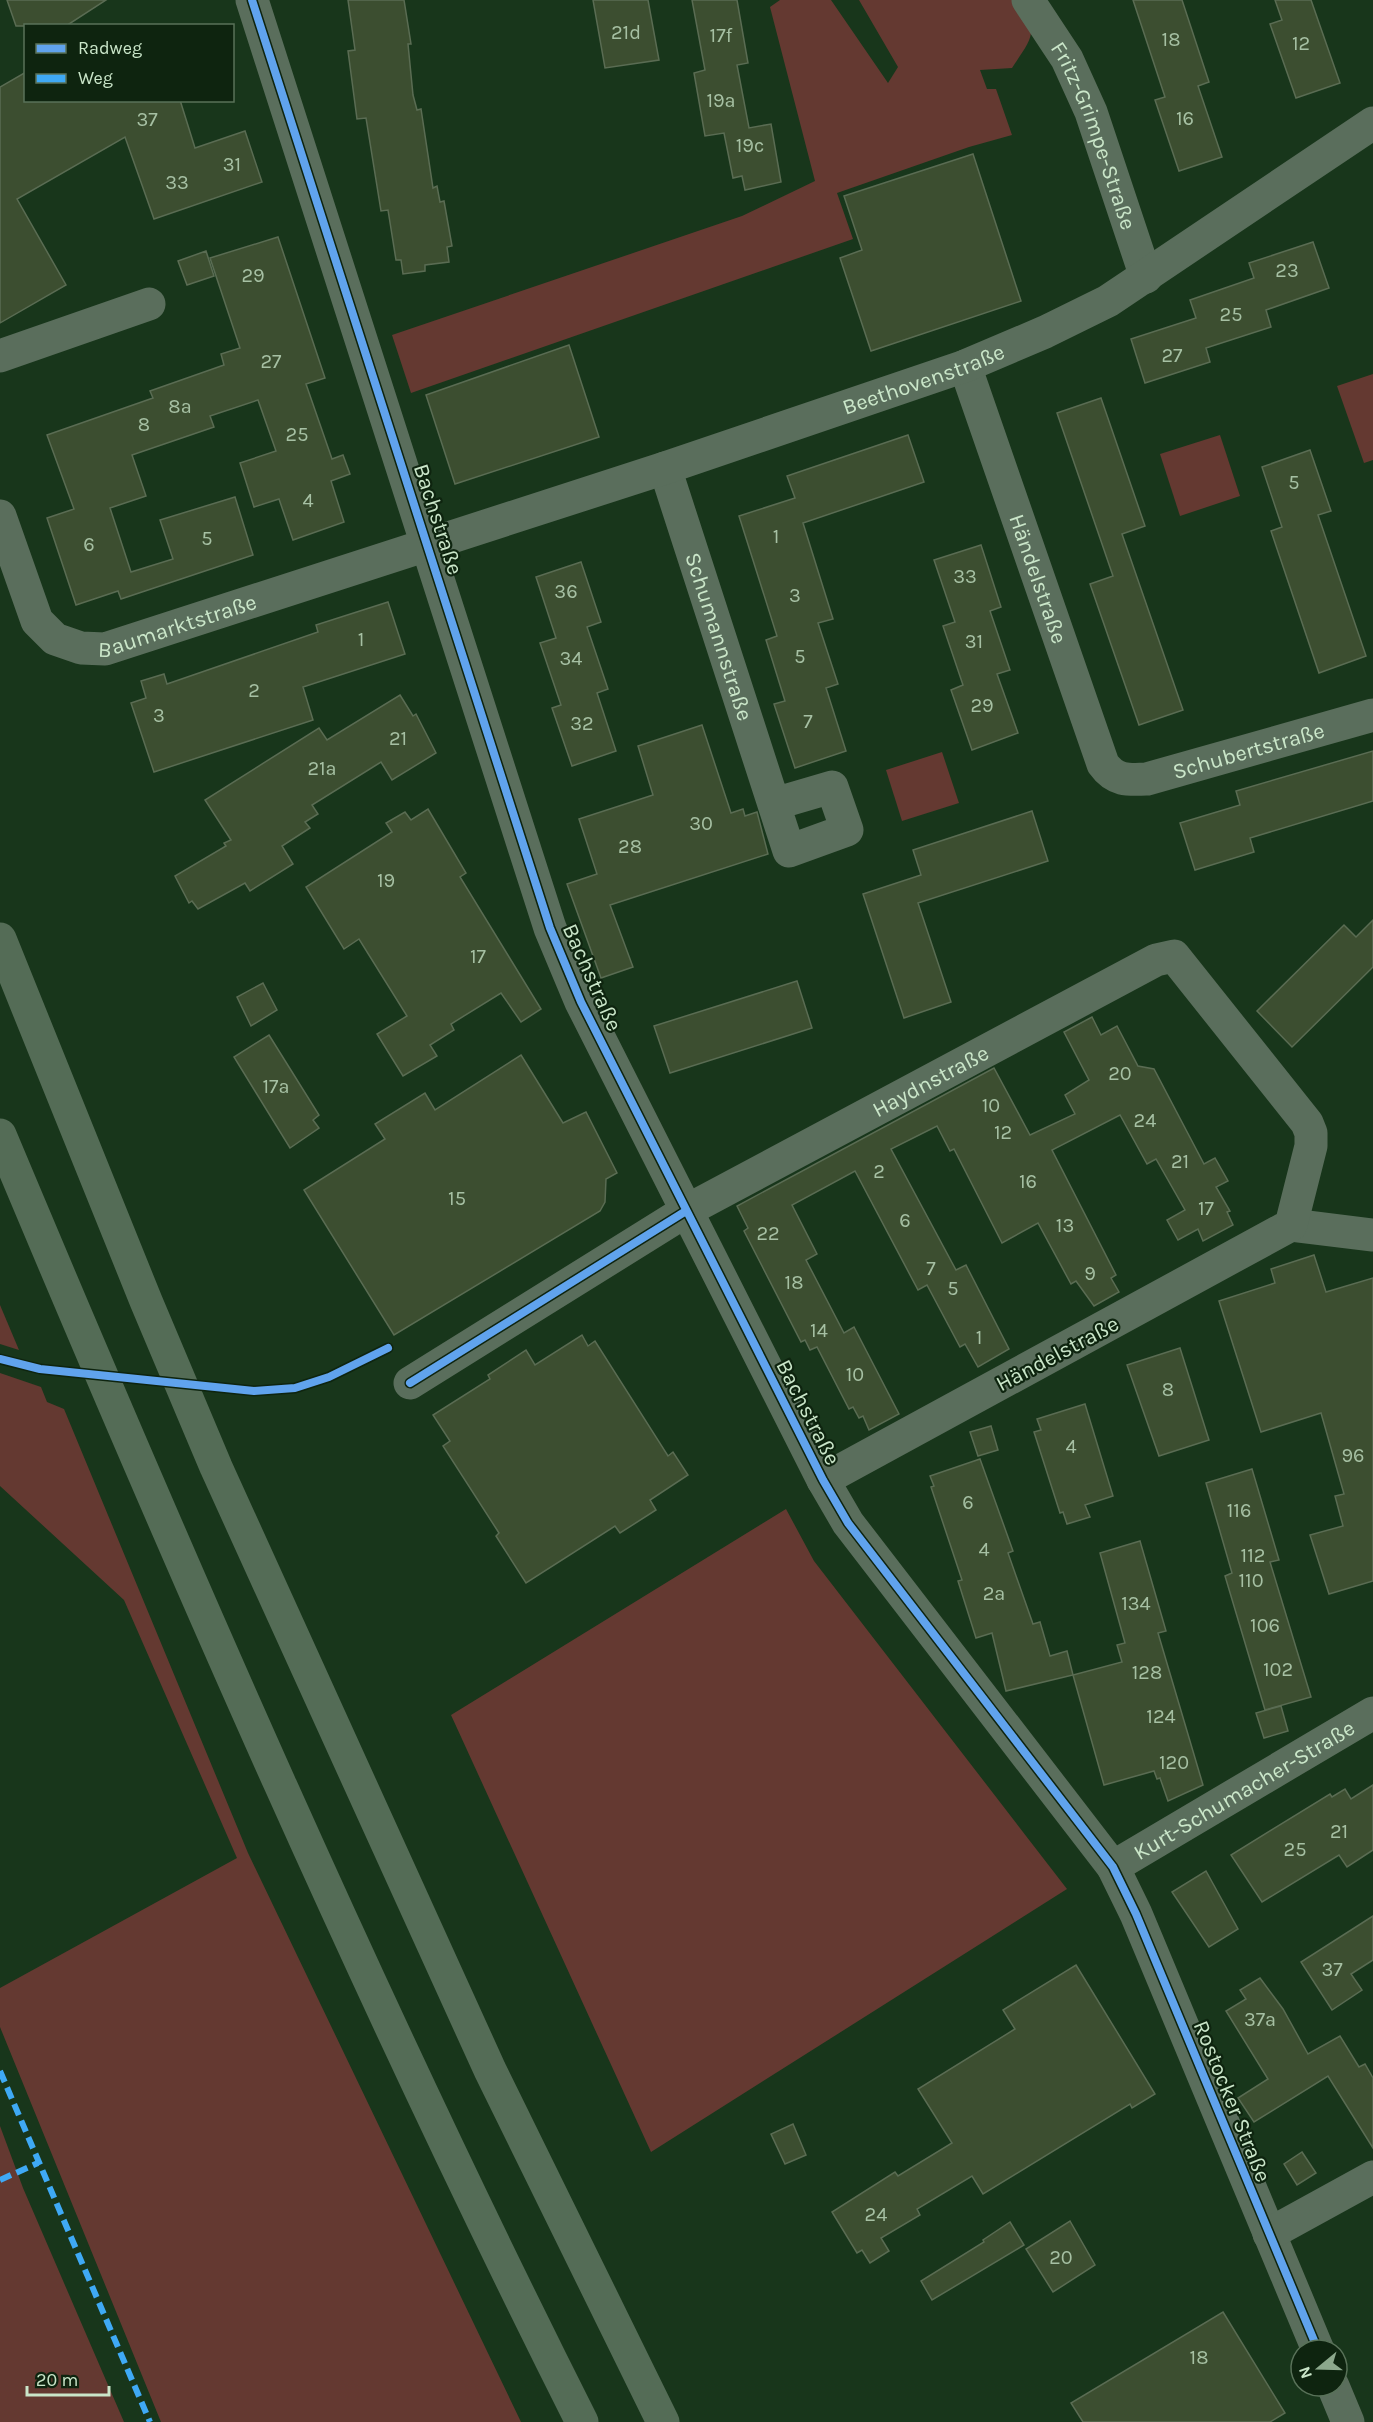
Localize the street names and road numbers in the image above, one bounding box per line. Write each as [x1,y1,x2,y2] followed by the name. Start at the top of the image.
[1045,37,1141,233] street label: Fritz-Grimpe-Straße
[839,339,1009,421] street label: Beethovenstraße
[408,461,468,578] street label: Bachstraße
[1003,511,1072,647] street label: Händelstraße
[679,549,758,724] street label: Schumannstraße
[97,589,260,663] street label: Baumarktstraße
[1170,717,1328,785] street label: Schubertstraße
[557,920,627,1035] street label: Bachstraße
[868,1040,993,1123] street label: Haydnstraße
[992,1311,1123,1397] street label: Händelstraße
[770,1355,846,1470] street label: Bachstraße
[1129,1715,1360,1866] street label: Kurt-Schumacher-Straße
[1188,2017,1276,2186] street label: Rostocker Straße

